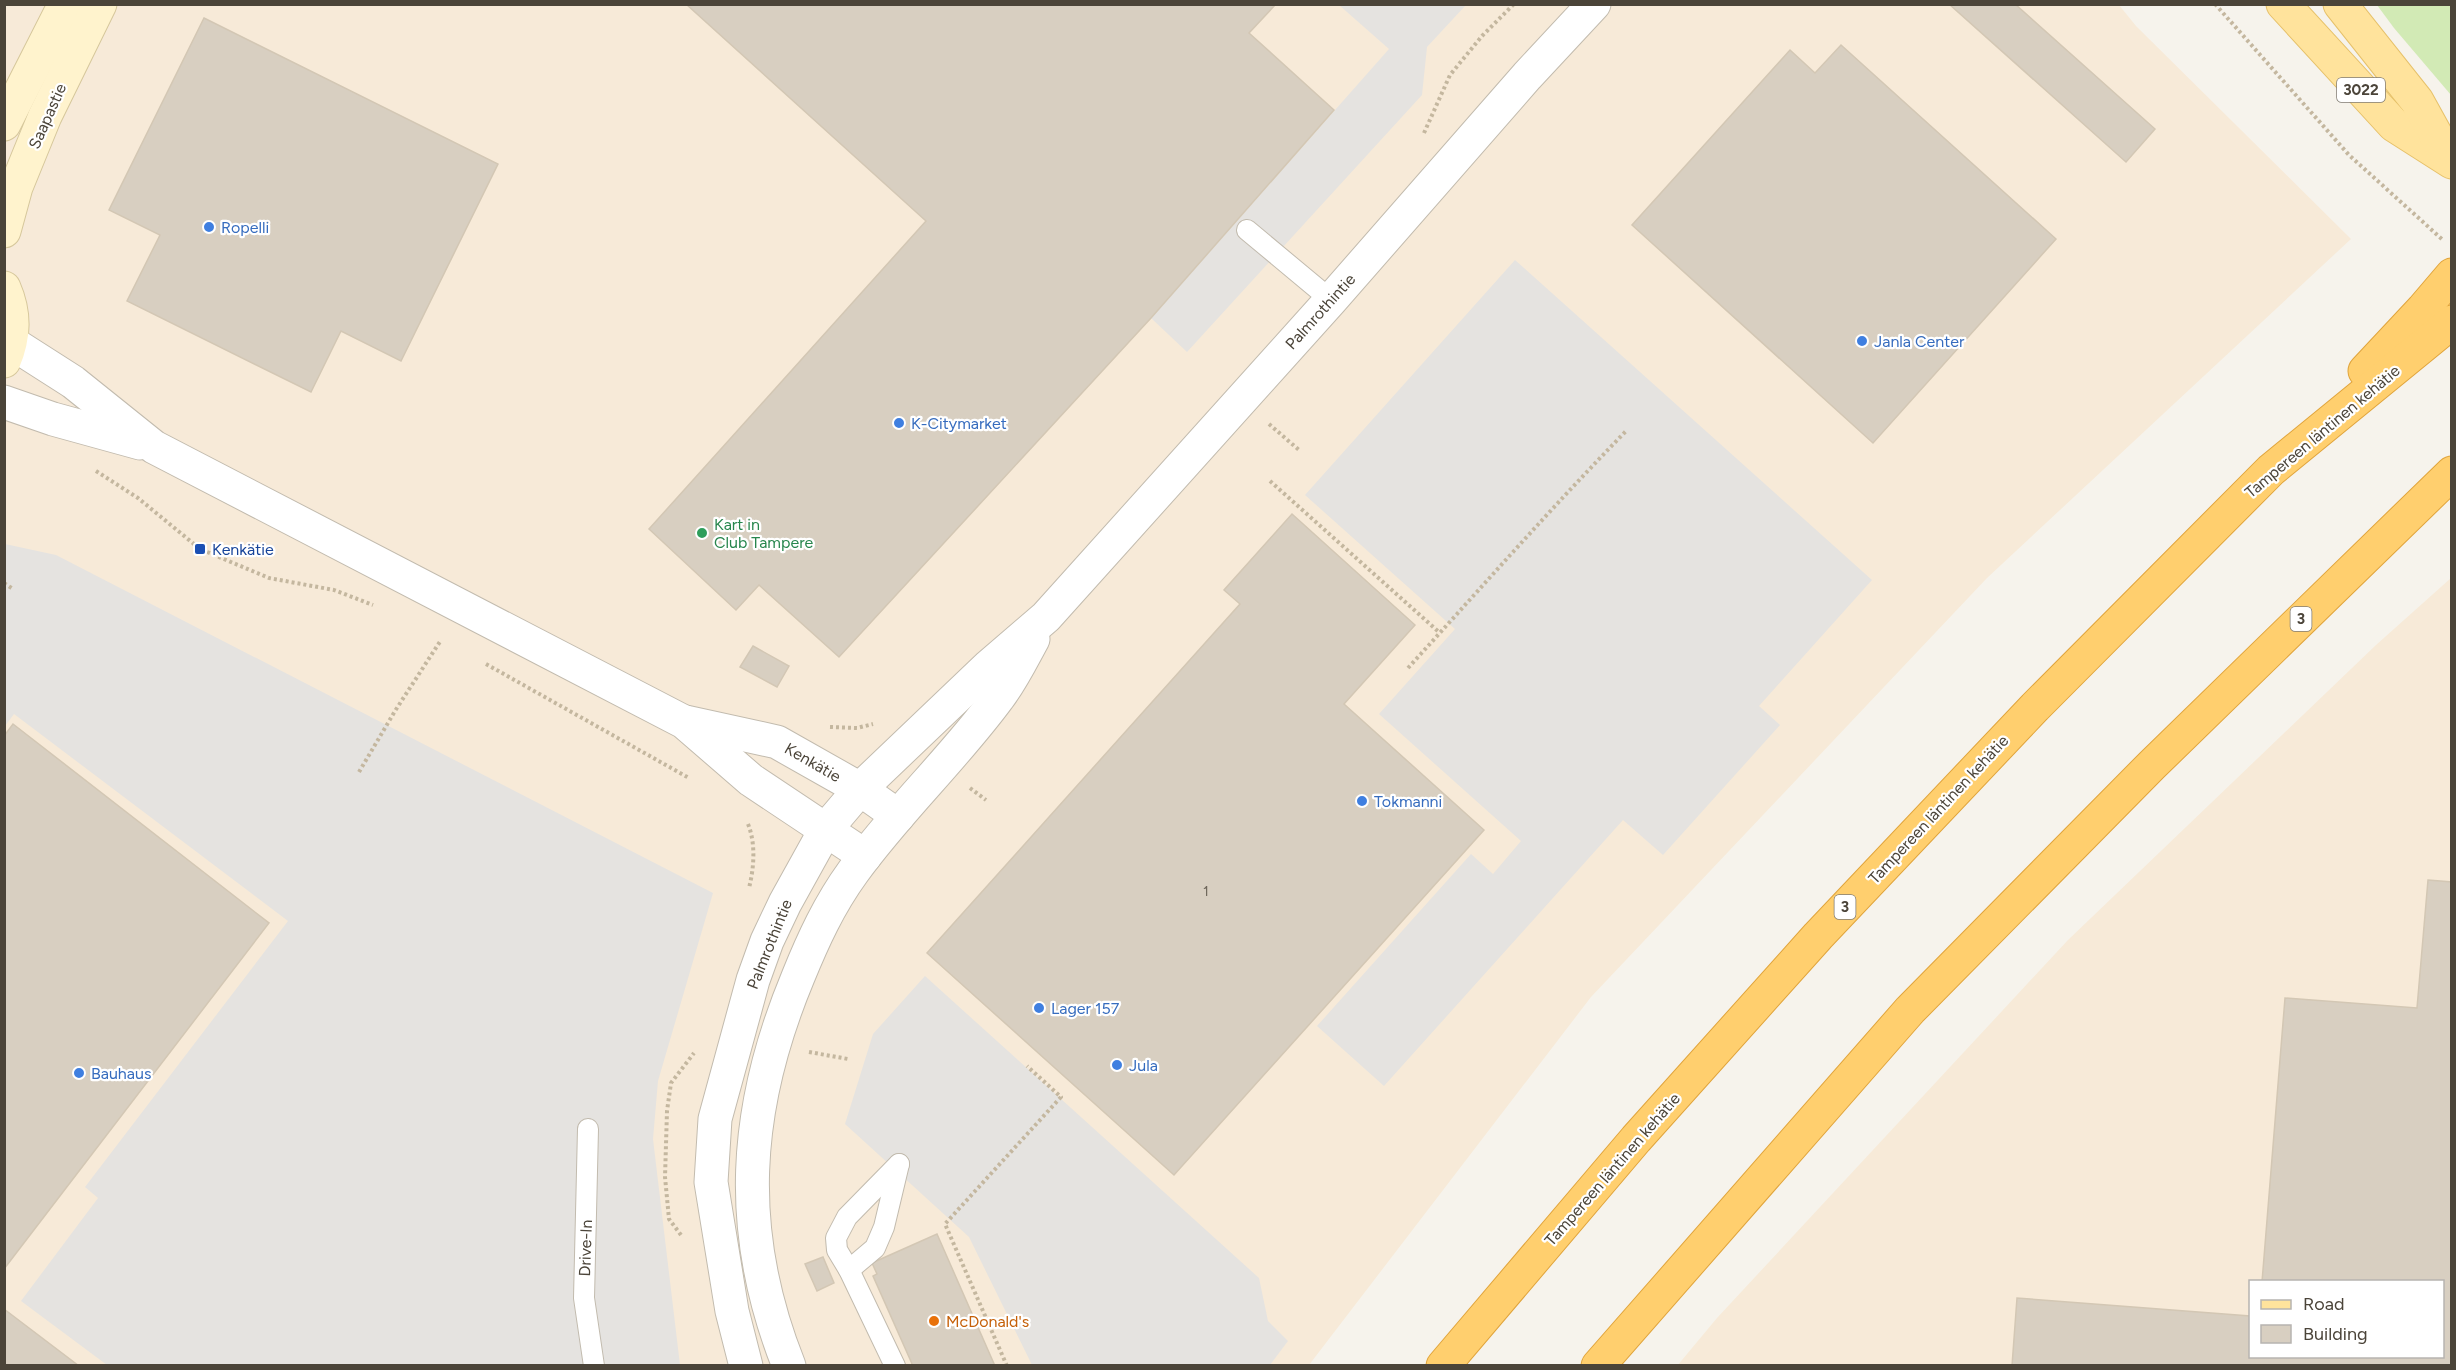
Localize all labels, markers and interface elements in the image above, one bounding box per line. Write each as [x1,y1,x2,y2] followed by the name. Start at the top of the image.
[2337,78,2385,102] road number: 3022
[25,80,70,152] street label: Saapastie
[221,218,269,237] place label: Ropelli
[202,220,216,234] marker: Ropelli
[1281,269,1359,353] street label: Palmrothintie
[1874,332,1965,351] place label: Janla Center
[1855,334,1869,348] marker: Janla Center
[2241,361,2404,502] street label: Tampereen läntinen kehätie
[911,414,1007,433] place label: K-Citymarket
[892,416,906,430] marker: K-Citymarket
[714,515,814,552] place label: Kart in Club Tampere
[695,526,709,540] marker: Kart in Club Tampere
[212,540,274,559] place label: Kenkätie
[193,542,207,556] marker: Kenkätie
[2290,607,2312,631] road number: 3
[1864,731,2012,888] street label: Tampereen läntinen kehätie
[781,739,844,786] street label: Kenkätie
[1374,792,1442,811] place label: Tokmanni
[1355,794,1369,808] marker: Tokmanni
[1203,883,1209,900] house number: 1
[1834,895,1856,919] road number: 3
[743,896,796,992] street label: Palmrothintie
[1051,999,1120,1018] place label: Lager 157
[1032,1001,1046,1015] marker: Lager 157
[1129,1056,1158,1075] place label: Jula
[1110,1058,1124,1072] marker: Jula
[91,1064,151,1083] place label: Bauhaus
[72,1066,86,1080] marker: Bauhaus
[1541,1089,1684,1250] street label: Tampereen läntinen kehätie
[575,1219,596,1277] street label: Drive-In
[2249,1280,2444,1358] legend
[2303,1293,2344,1315] text: Road
[946,1312,1029,1331] place label: McDonald's
[927,1314,941,1328] marker: McDonald's
[2303,1323,2368,1345] text: Building

